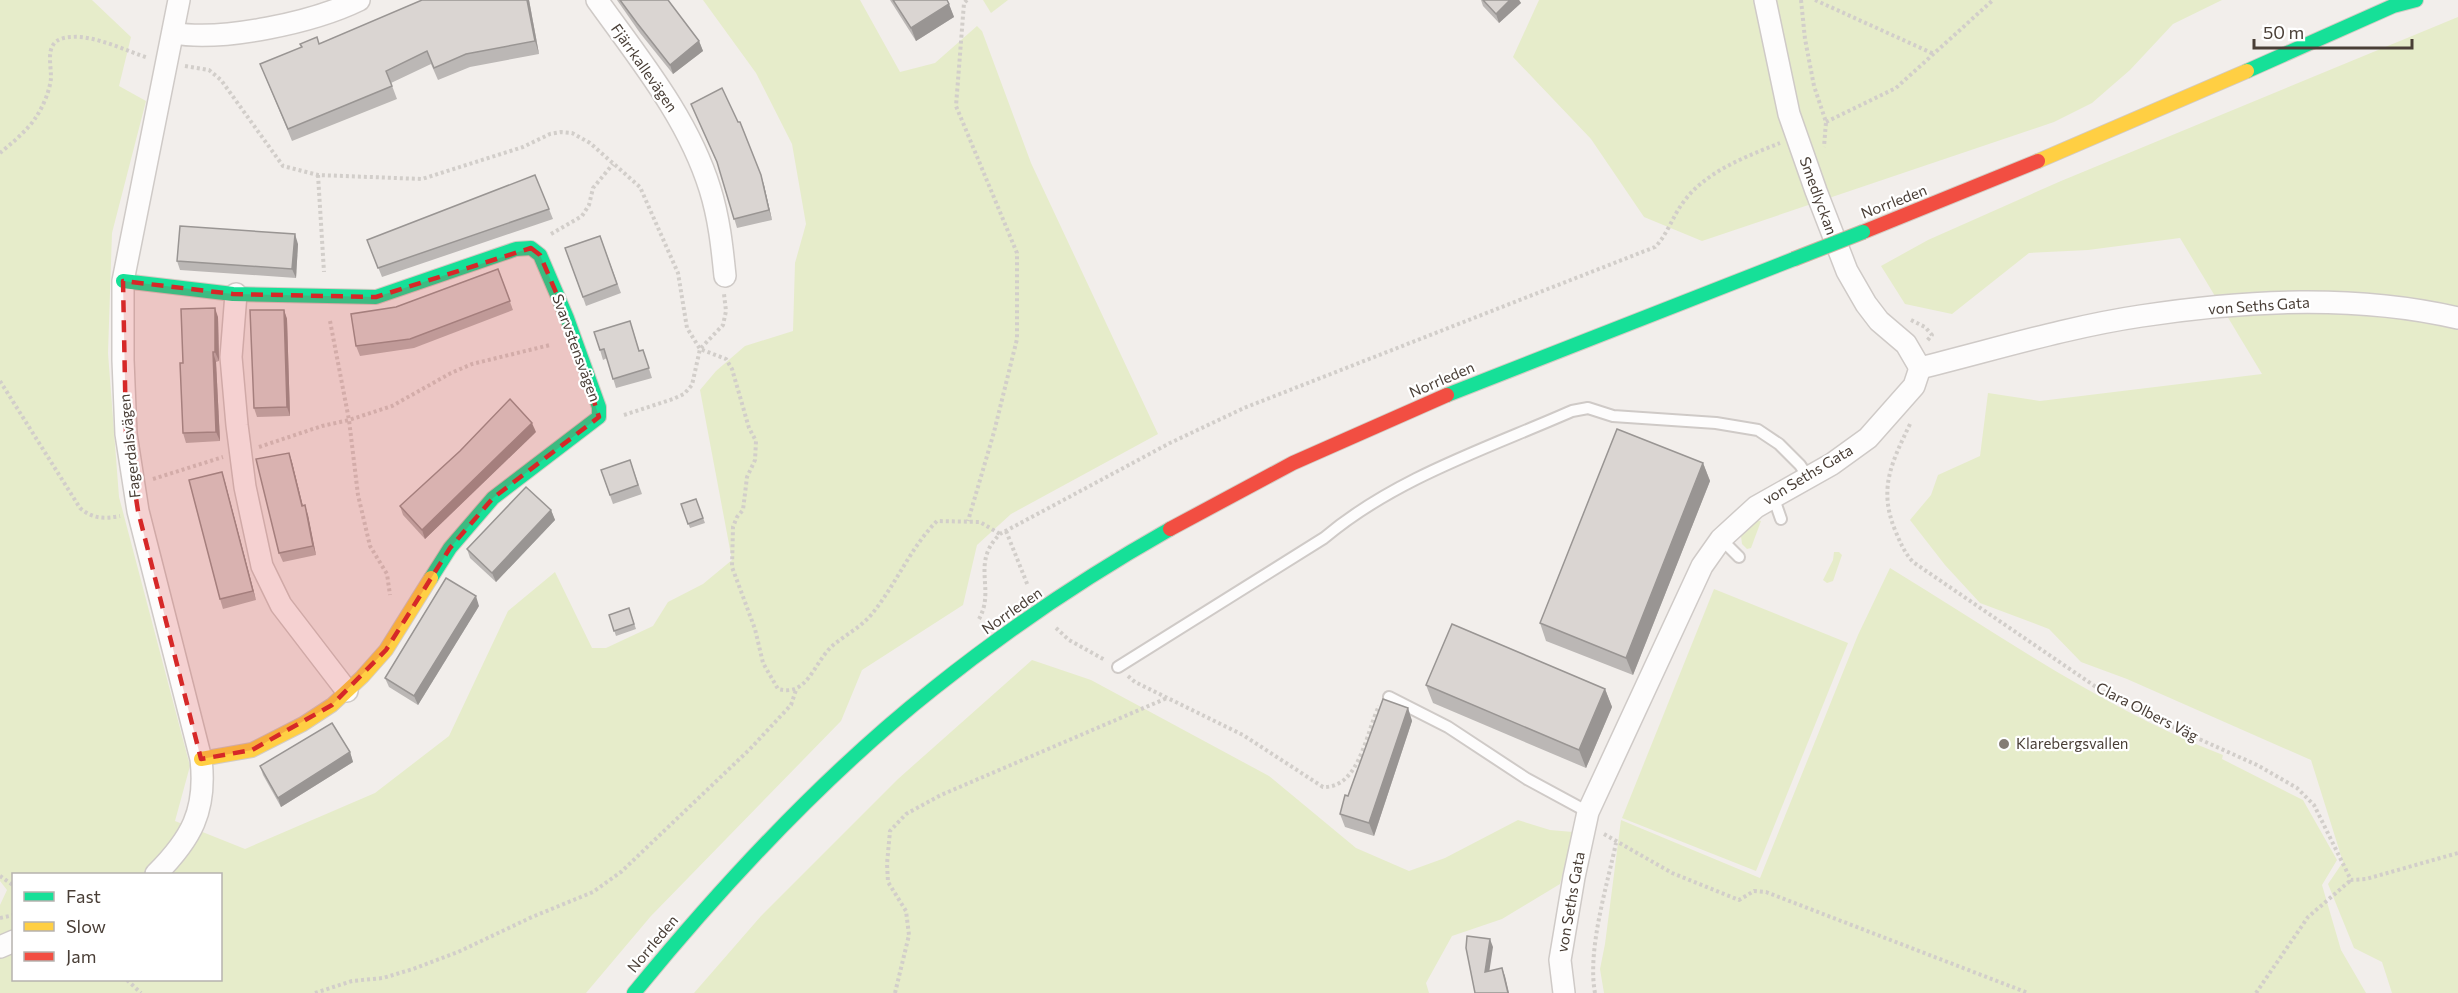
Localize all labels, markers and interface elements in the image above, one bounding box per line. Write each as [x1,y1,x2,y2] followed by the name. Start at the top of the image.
[2254,12,2412,50] scale bar
[608,20,682,115] street label: Fjärrkallevägen
[2263,21,2304,43] text: 50 m
[1796,154,1841,237] street label: Smedlyckan
[1858,180,1929,222] street label: Norrleden
[549,291,605,404] street label: Svarvstensvägen
[2208,292,2310,318] street label: von Seths Gata
[1406,357,1477,401] street label: Norrleden
[115,393,143,499] street label: Fagerdalsvägen
[1759,440,1856,508] street label: von Seths Gata
[978,583,1045,637] street label: Norrleden
[2093,678,2202,745] street label: Clara Olbers Väg
[2016,734,2128,752] place label: Klarebergsvallen
[1997,737,2011,751] marker: Klarebergsvallen
[1552,850,1588,953] street label: von Seths Gata
[12,873,222,981] legend
[66,885,101,907] text: Fast
[623,911,681,976] street label: Norrleden
[66,915,106,937] text: Slow
[66,945,96,967] text: Jam

